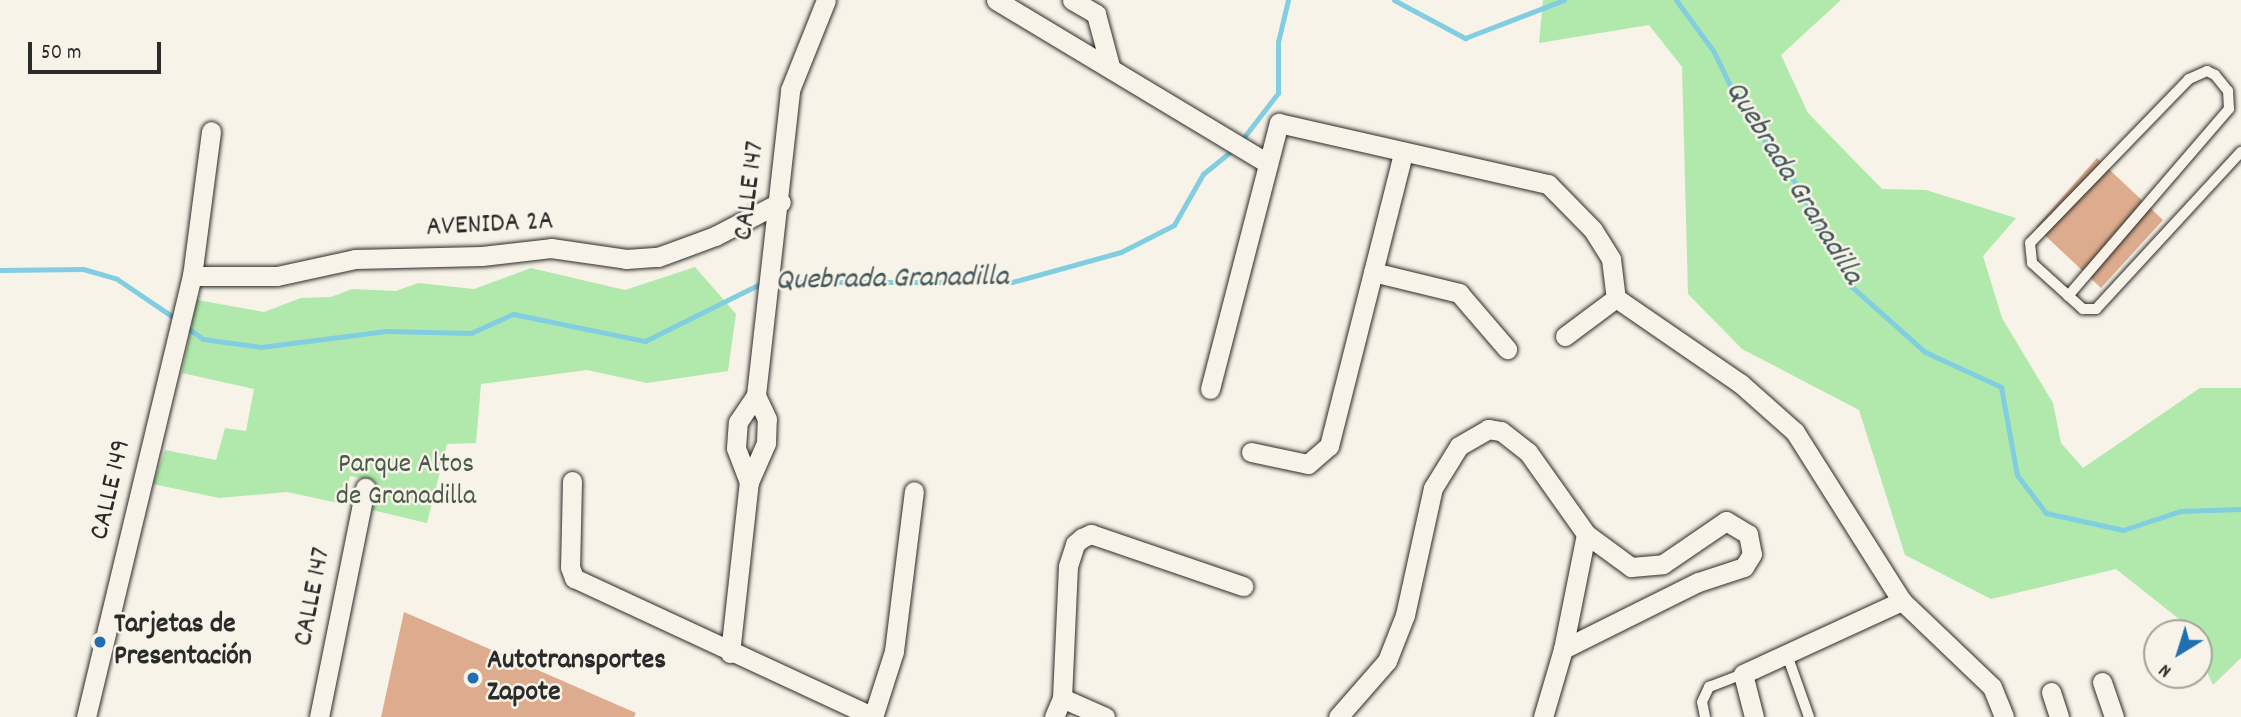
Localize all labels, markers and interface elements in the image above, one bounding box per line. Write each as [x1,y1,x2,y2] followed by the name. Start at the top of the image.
[32,28,164,72] scale bar
[41,39,81,69] text: 50 m
[1715,76,1869,292] water label: Quebrada Granadilla
[728,140,774,242] street label: CALLE 147
[425,206,555,246] street label: AVENIDA 2A
[775,261,1009,301] water label: Quebrada Granadilla
[84,437,140,543] street label: CALLE 149
[336,449,476,515] park label: Parque Altos de Granadilla
[288,545,340,649] street label: CALLE 147
[114,609,252,675] place label: Tarjetas de Presentación
[2143,619,2213,689] north arrow
[92,634,108,650] marker: Tarjetas de Presentación
[487,645,666,711] place label: Autotransportes Zapote
[2154,656,2178,683] text: N
[465,670,481,686] marker: Autotransportes Zapote

